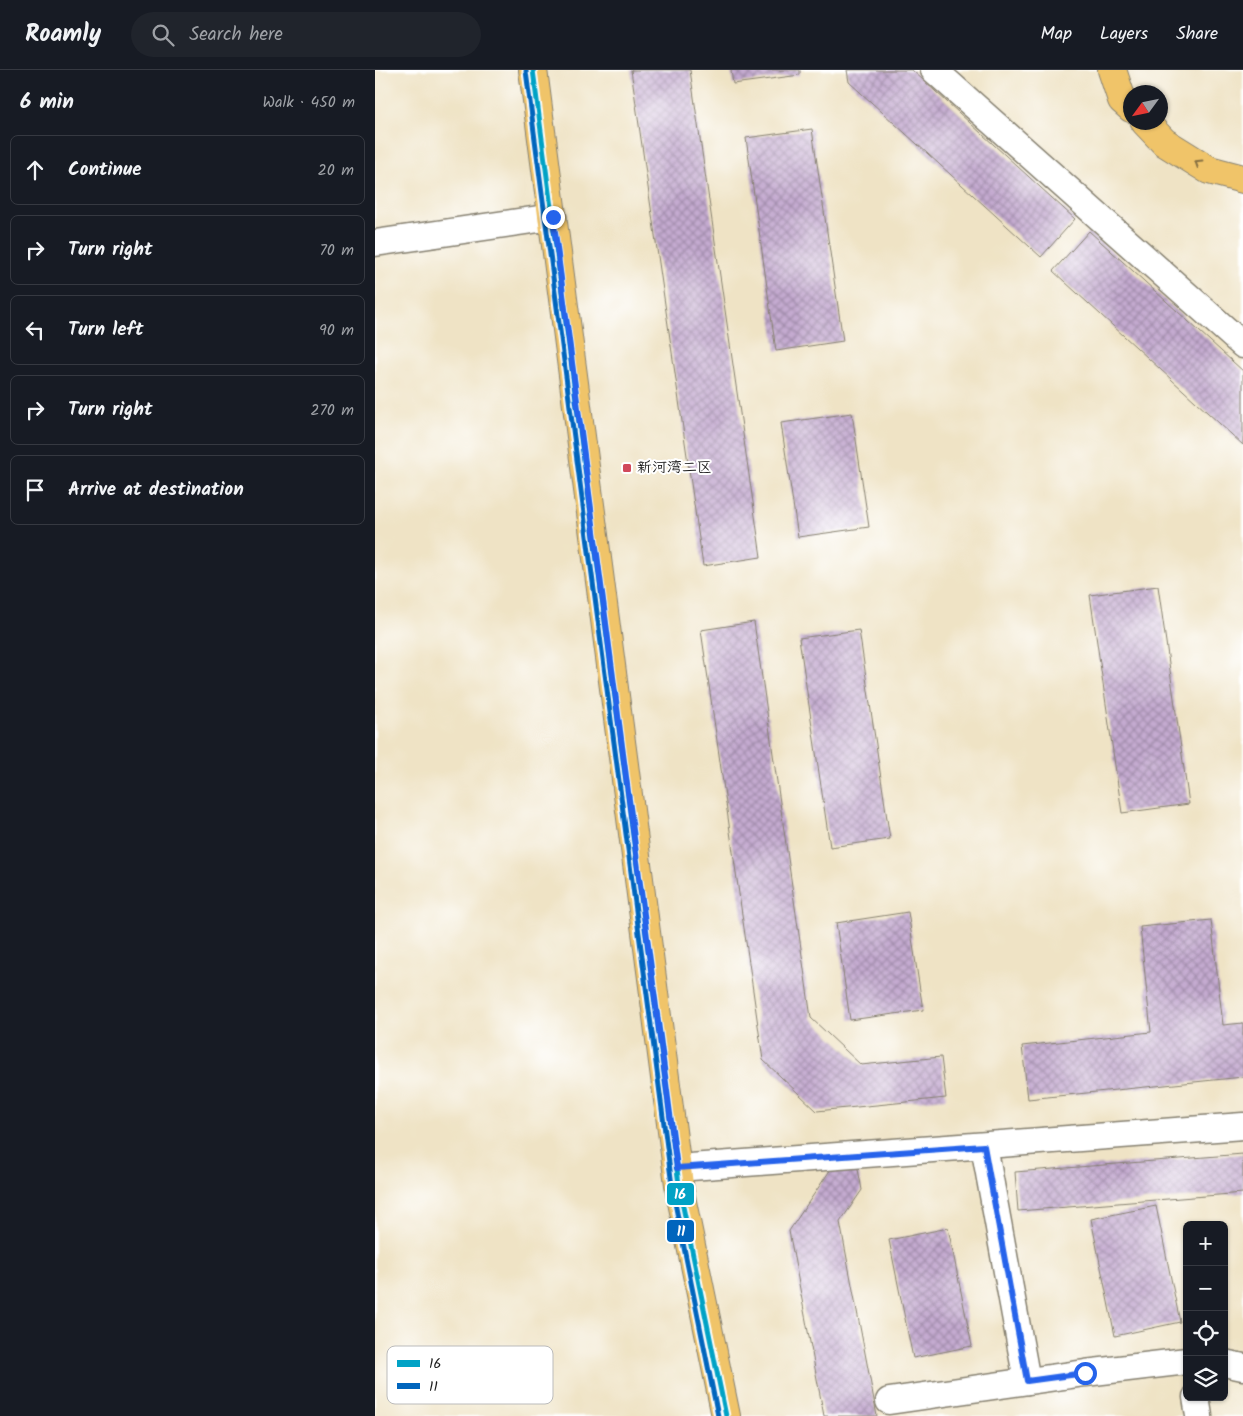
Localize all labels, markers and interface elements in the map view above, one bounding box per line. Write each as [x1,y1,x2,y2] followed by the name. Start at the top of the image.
[131,12,481,57] search box
[25,15,101,54] text: Roamly
[189,20,283,50] text: Search here
[1041,20,1072,49] text: Map
[1100,20,1148,49] text: Layers
[1176,20,1218,49] text: Share
[149,21,177,49] icon: search
[1123,85,1168,130] north arrow
[20,86,74,119] text: 6 min
[262,90,355,115] text: Walk · 450 m
[68,155,141,185] text: Continue
[21,156,49,184] icon: ahead
[318,158,354,183] text: 20 m
[1194,160,1203,169] one-way arrow
[542,206,565,229] route end
[68,235,153,265] text: Turn right
[21,236,49,264] icon: right
[319,238,354,263] text: 70 m
[68,315,143,345] text: Turn left
[21,316,49,344] icon: left
[319,318,354,343] text: 90 m
[68,395,153,425] text: Turn right
[21,396,49,424] icon: right
[310,398,354,423] text: 270 m
[637,456,712,480] place label: 新河湾二区
[621,462,633,474] marker: 新河湾二区
[68,475,244,505] text: Arrive at destination
[21,476,49,504] icon: arrive
[666,1182,695,1206] line badge: 16
[674,1184,686,1206] text: 16
[666,1219,695,1243] line badge: 11
[677,1221,686,1243] text: 11
[1183,1221,1228,1401] map controls
[1183,1221,1228,1266] button: +
[1183,1266,1228,1311] button: −
[1183,1311,1228,1356] button: locate
[387,1346,553,1404] legend
[429,1353,441,1375] text: 16
[1183,1356,1228,1401] button: layers
[1074,1362,1097,1385] route start
[429,1376,438,1398] text: 11

